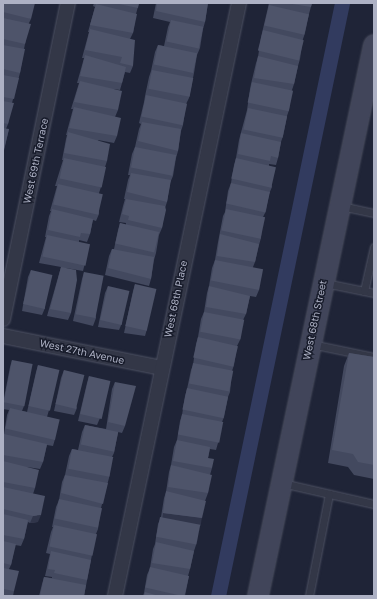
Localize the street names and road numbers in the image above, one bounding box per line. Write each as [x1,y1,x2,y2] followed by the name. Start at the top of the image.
[21,117,51,205] street label: West 69th Terrace
[162,259,190,339] street label: West 68th Place
[301,279,329,361] street label: West 68th Street
[39,337,125,367] street label: West 27th Avenue

